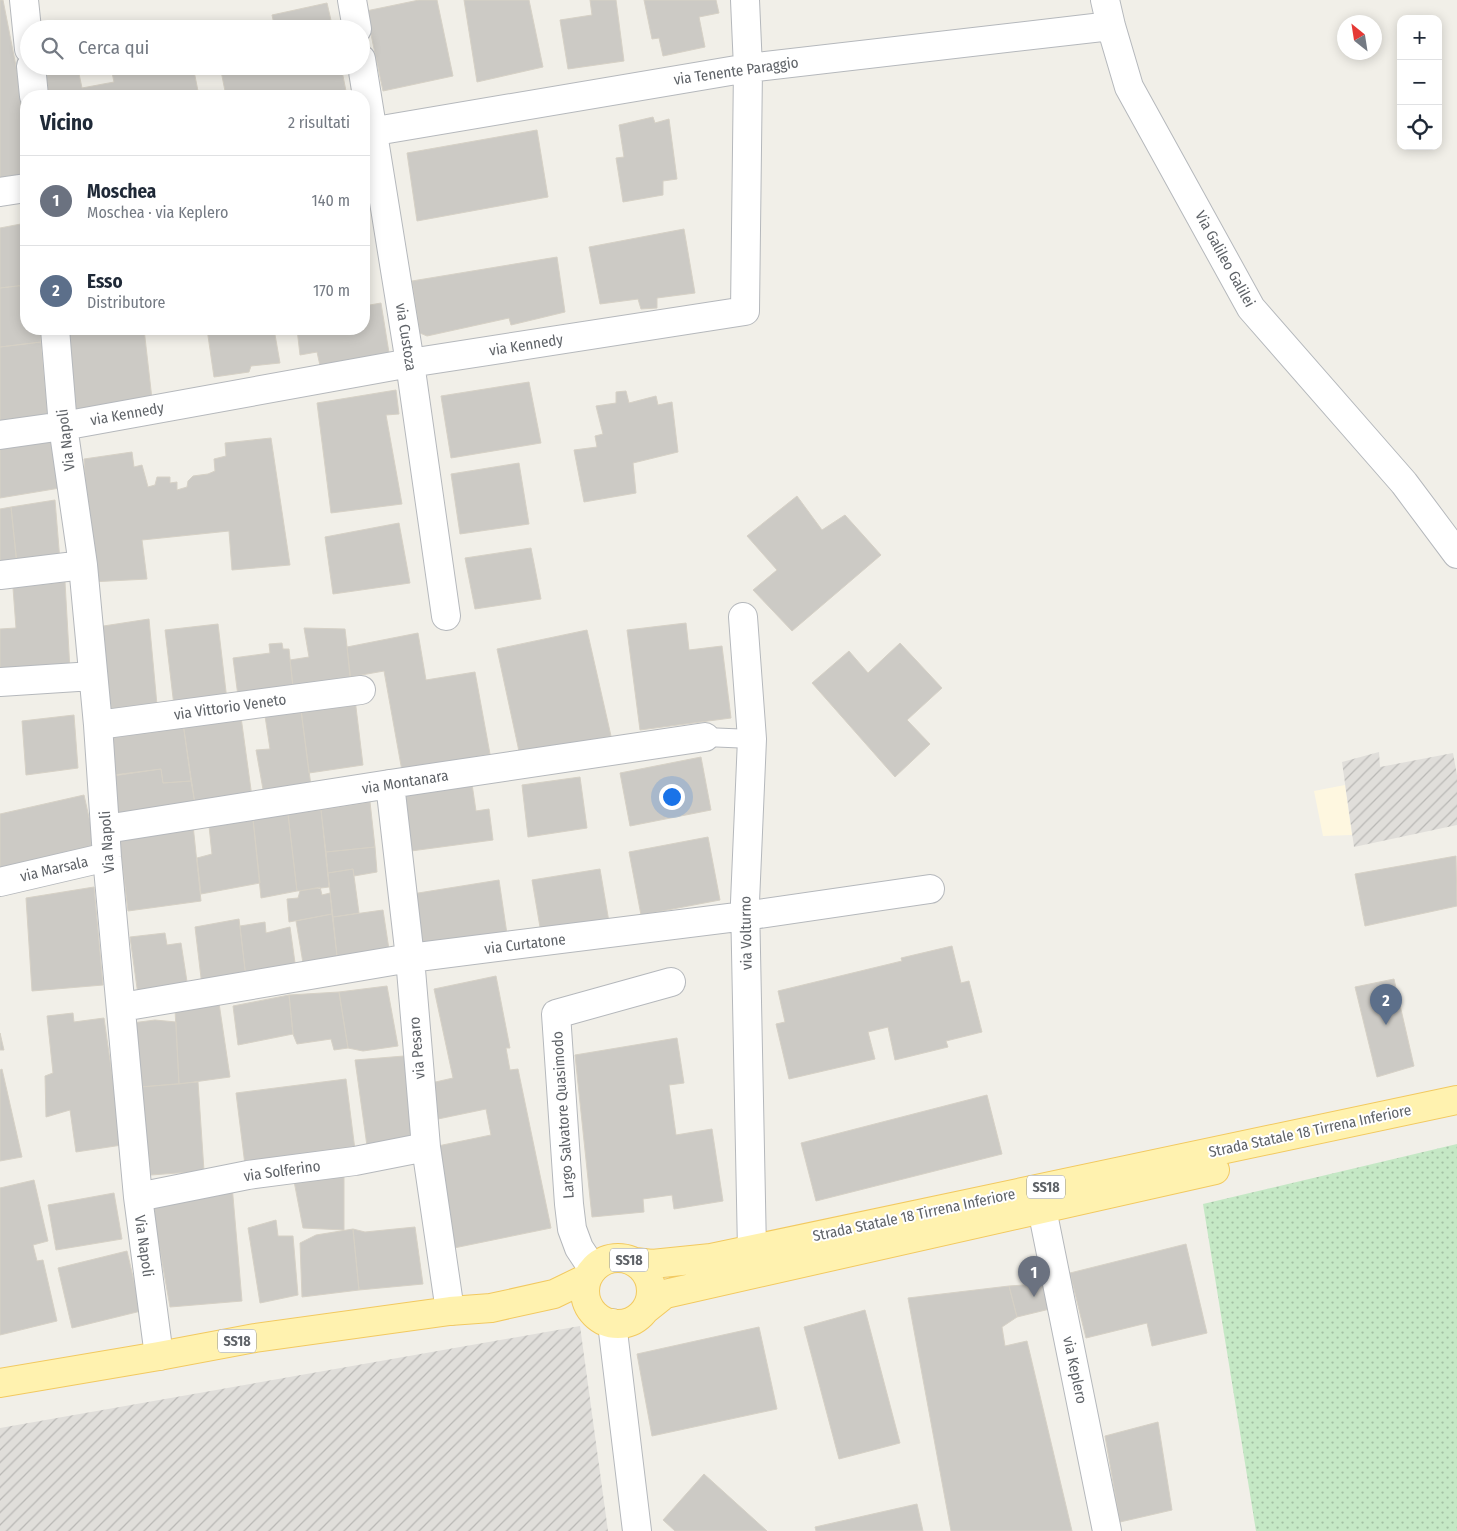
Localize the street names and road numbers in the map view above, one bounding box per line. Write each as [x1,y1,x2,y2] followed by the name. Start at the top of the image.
[672,53,800,89] street label: via Tenente Paraggio
[1191,208,1259,310] street label: Via Galileo Galilei
[392,302,420,372] street label: via Custoza
[488,330,564,360] street label: via Kennedy
[89,399,166,429] street label: via Kennedy
[53,408,79,472] street label: Via Napoli
[173,690,287,724] street label: via Vittorio Veneto
[360,766,450,798] street label: via Montanara
[96,810,118,874] street label: Via Napoli
[18,852,90,886] street label: via Marsala
[736,896,756,970] street label: via Volturno
[483,930,567,958] street label: via Curtatone
[405,1016,429,1080] street label: via Pesaro
[548,1031,578,1199] street label: Largo Salvatore Quasimodo
[1207,1101,1413,1161] street label: Strada Statale 18 Tirrena Inferiore
[242,1157,322,1185] street label: via Solferino
[1027,1176,1065,1198] road number: SS18
[811,1185,1017,1245] street label: Strada Statale 18 Tirrena Inferiore
[131,1214,157,1278] street label: Via Napoli
[610,1248,648,1272] road number: SS18
[218,1330,256,1352] road number: SS18
[1059,1335,1091,1405] street label: via Keplero

